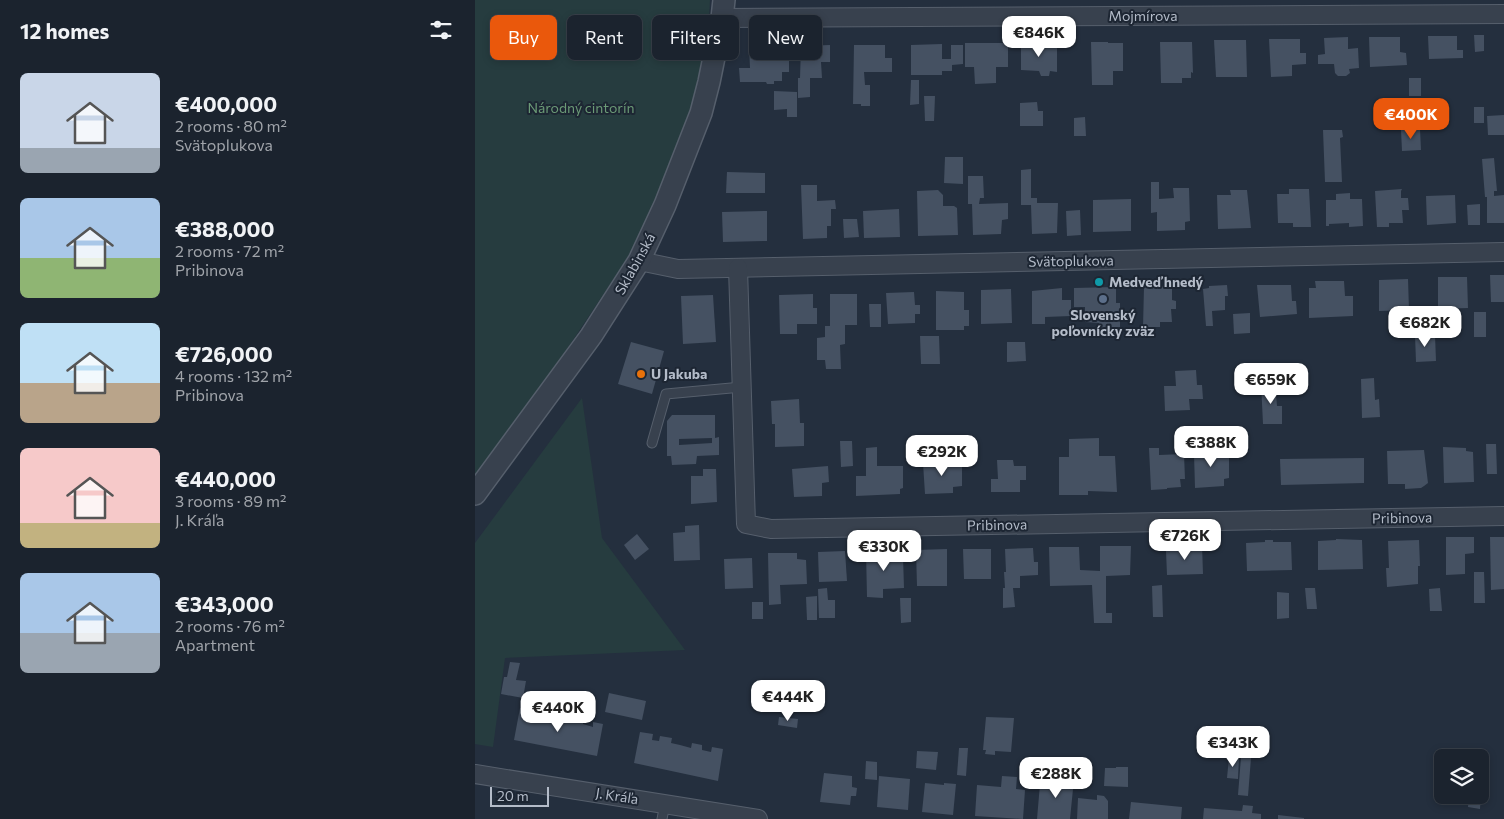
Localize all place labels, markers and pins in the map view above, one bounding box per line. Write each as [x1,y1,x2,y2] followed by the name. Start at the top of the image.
[1004,15,1074,58] pin: €846K
[1376,98,1446,140] pin: €400K
[1109,273,1204,290] place label: Medveď hnedý
[1093,276,1105,288] marker: Medveď hnedý
[1097,293,1109,305] marker: Slovenský poľovnícky zväz
[1052,306,1154,339] place label: Slovenský poľovnícky zväz
[1390,306,1460,348] pin: €682K
[1236,362,1306,405] pin: €659K
[651,365,707,382] place label: U Jakuba
[635,368,647,380] marker: U Jakuba
[1176,426,1246,468] pin: €388K
[907,434,977,477] pin: €292K
[1150,518,1220,561] pin: €726K
[849,530,919,572] pin: €330K
[753,680,823,722] pin: €444K
[523,690,593,733] pin: €440K
[1198,726,1268,768] pin: €343K
[1021,756,1091,799] pin: €288K

